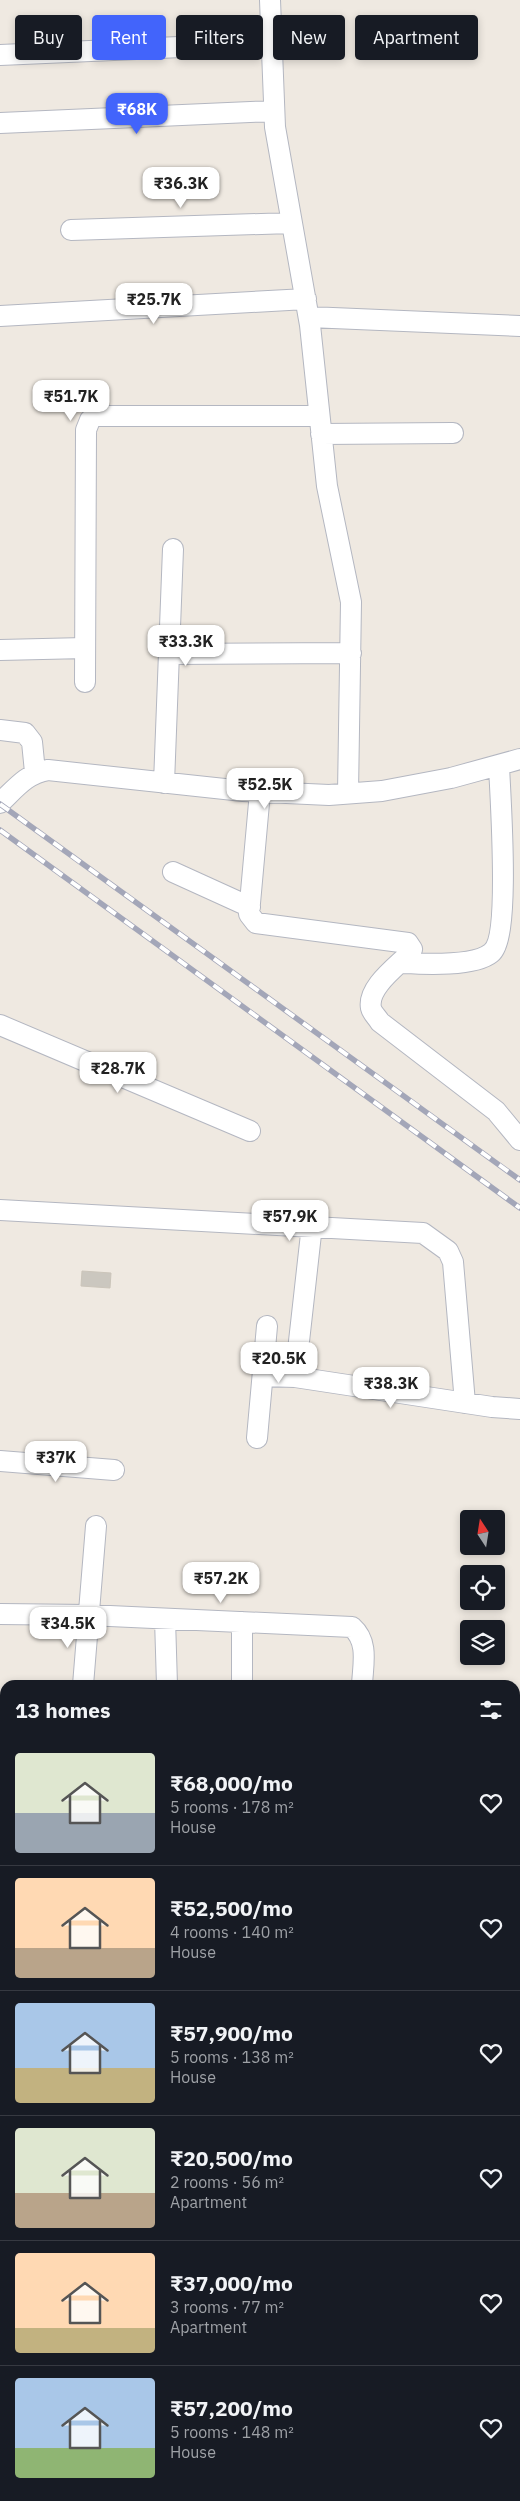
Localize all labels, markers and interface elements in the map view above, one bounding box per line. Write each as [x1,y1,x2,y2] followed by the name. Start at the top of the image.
[15,15,82,60] chip: Buy
[92,15,166,60] chip: Rent
[176,15,263,60] chip: Filters
[273,15,345,60] chip: New
[355,15,478,60] chip: Apartment
[107,92,167,135] pin: ₹68K
[117,99,157,119] text: ₹68K
[140,166,222,209] pin: ₹36.3K
[154,173,208,193] text: ₹36.3K
[113,282,195,325] pin: ₹25.7K
[127,289,181,309] text: ₹25.7K
[30,380,112,422] pin: ₹51.7K
[44,386,98,406] text: ₹51.7K
[145,624,227,667] pin: ₹33.3K
[159,631,213,651] text: ₹33.3K
[224,768,306,810] pin: ₹52.5K
[238,774,292,794] text: ₹52.5K
[77,1052,159,1094] pin: ₹28.7K
[91,1058,145,1078] text: ₹28.7K
[249,1200,331,1242] pin: ₹57.9K
[263,1206,317,1226] text: ₹57.9K
[238,1342,320,1384] pin: ₹20.5K
[252,1348,306,1368] text: ₹20.5K
[350,1366,432,1409] pin: ₹38.3K
[364,1373,418,1393] text: ₹38.3K
[26,1440,86,1483] pin: ₹37K
[36,1447,76,1467] text: ₹37K
[460,1510,505,1555] north arrow
[460,1510,505,1665] map controls
[180,1562,262,1604] pin: ₹57.2K
[460,1565,505,1610] button: locate
[194,1568,248,1588] text: ₹57.2K
[27,1606,109,1649] pin: ₹34.5K
[41,1613,95,1633] text: ₹34.5K
[460,1620,505,1665] button: layers
[15,1696,111,1724] text: 13 homes
[477,1696,505,1724] icon: filters
[170,1769,293,1797] text: ₹68,000/mo
[55,1773,115,1833] icon: home
[477,1789,505,1817] icon: heart
[170,1797,294,1817] text: 5 rooms · 178 m²
[170,1817,216,1837] text: House
[170,1894,293,1922] text: ₹52,500/mo
[55,1898,115,1958] icon: home
[477,1914,505,1942] icon: heart
[170,1922,294,1942] text: 4 rooms · 140 m²
[170,1942,216,1962] text: House
[170,2019,293,2047] text: ₹57,900/mo
[55,2023,115,2083] icon: home
[477,2039,505,2067] icon: heart
[170,2047,294,2067] text: 5 rooms · 138 m²
[170,2067,216,2087] text: House
[170,2144,293,2172] text: ₹20,500/mo
[55,2148,115,2208] icon: home
[477,2164,505,2192] icon: heart
[170,2172,284,2192] text: 2 rooms · 56 m²
[170,2192,247,2212] text: Apartment
[170,2269,293,2297] text: ₹37,000/mo
[55,2273,115,2333] icon: home
[477,2289,505,2317] icon: heart
[170,2297,284,2317] text: 3 rooms · 77 m²
[170,2317,247,2337] text: Apartment
[170,2394,293,2422] text: ₹57,200/mo
[55,2398,115,2458] icon: home
[477,2414,505,2442] icon: heart
[170,2422,294,2442] text: 5 rooms · 148 m²
[170,2442,216,2462] text: House

